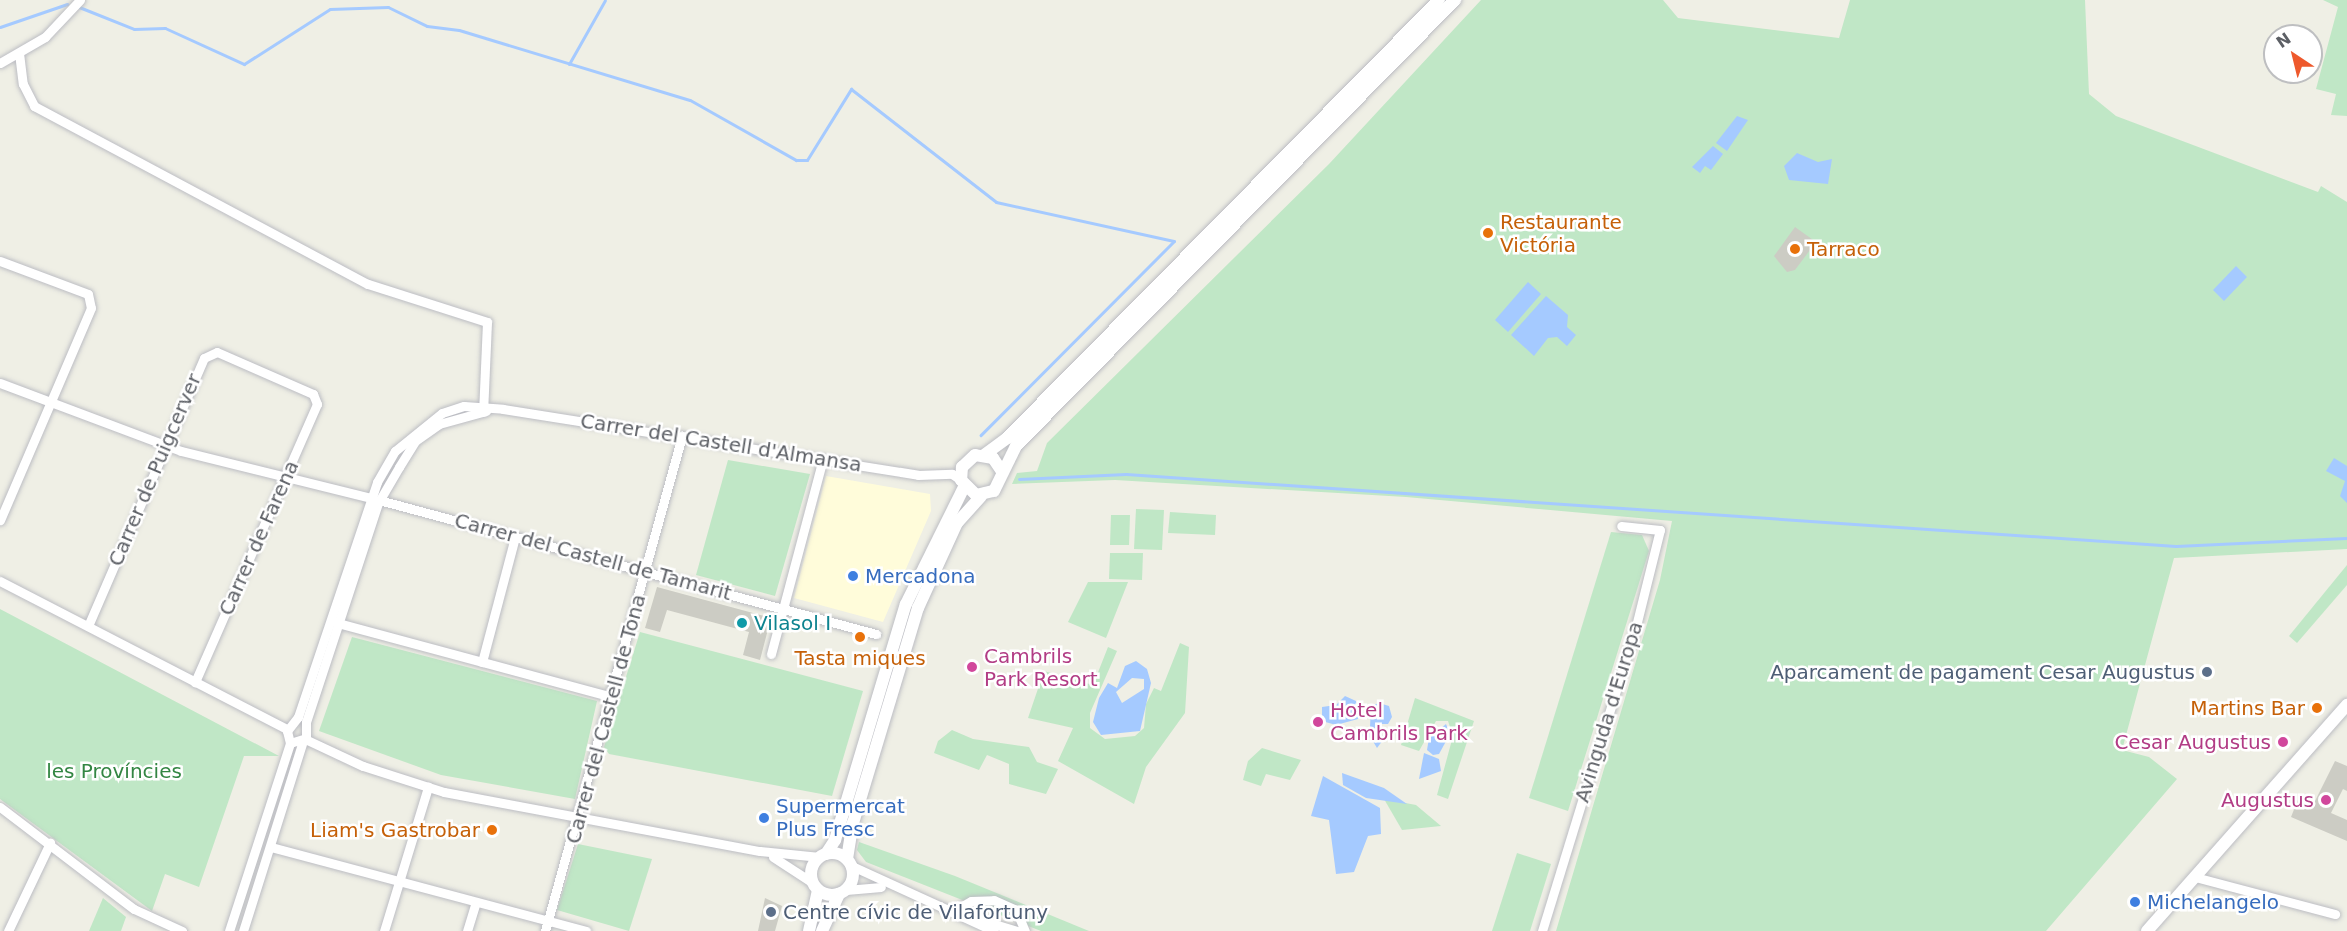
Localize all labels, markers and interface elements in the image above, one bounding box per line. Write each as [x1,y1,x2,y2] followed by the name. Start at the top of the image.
[2263,24,2323,84] north arrow
[2273,29,2294,52] text: N
[1500,210,1622,257] place label: Restaurante Victória
[1481,226,1495,240] marker: Restaurante Victória
[1807,237,1880,261] place label: Tarraco
[1788,242,1802,256] marker: Tarraco
[104,370,206,570] street label: Carrer de Puigcerver
[579,409,863,477] street label: Carrer del Castell d'Almansa
[214,457,304,619] street label: Carrer de Farena
[452,508,734,606] street label: Carrer del Castell de Tamarit
[865,564,975,588] place label: Mercadona
[846,569,860,583] marker: Mercadona
[561,592,651,846] street label: Carrer del Castell de Tona
[754,611,831,635] place label: Vilasol I
[735,616,749,630] marker: Vilasol I
[1570,619,1648,805] street label: Avinguda d'Europa
[853,630,867,644] marker: Tasta miques
[984,644,1098,691] place label: Cambrils Park Resort
[794,646,926,670] place label: Tasta miques
[965,660,979,674] marker: Cambrils Park Resort
[1770,660,2195,684] place label: Aparcament de pagament Cesar Augustus
[2200,665,2214,679] marker: Aparcament de pagament Cesar Augustus
[2190,696,2305,720] place label: Martins Bar
[1330,698,1468,745] place label: Hotel Cambrils Park
[2310,701,2324,715] marker: Martins Bar
[1311,715,1325,729] marker: Hotel Cambrils Park
[2114,730,2271,754] place label: Cesar Augustus
[2276,735,2290,749] marker: Cesar Augustus
[46,759,182,783] park label: les Províncies
[2221,788,2314,812] place label: Augustus
[2319,793,2333,807] marker: Augustus
[776,795,905,842] place label: Supermercat Plus Fresc
[757,811,771,825] marker: Supermercat Plus Fresc
[310,818,480,842] place label: Liam's Gastrobar
[485,823,499,837] marker: Liam's Gastrobar
[2147,890,2279,914] place label: Michelangelo
[2128,895,2142,909] marker: Michelangelo
[783,900,1048,924] place label: Centre cívic de Vilafortuny
[764,905,778,919] marker: Centre cívic de Vilafortuny

